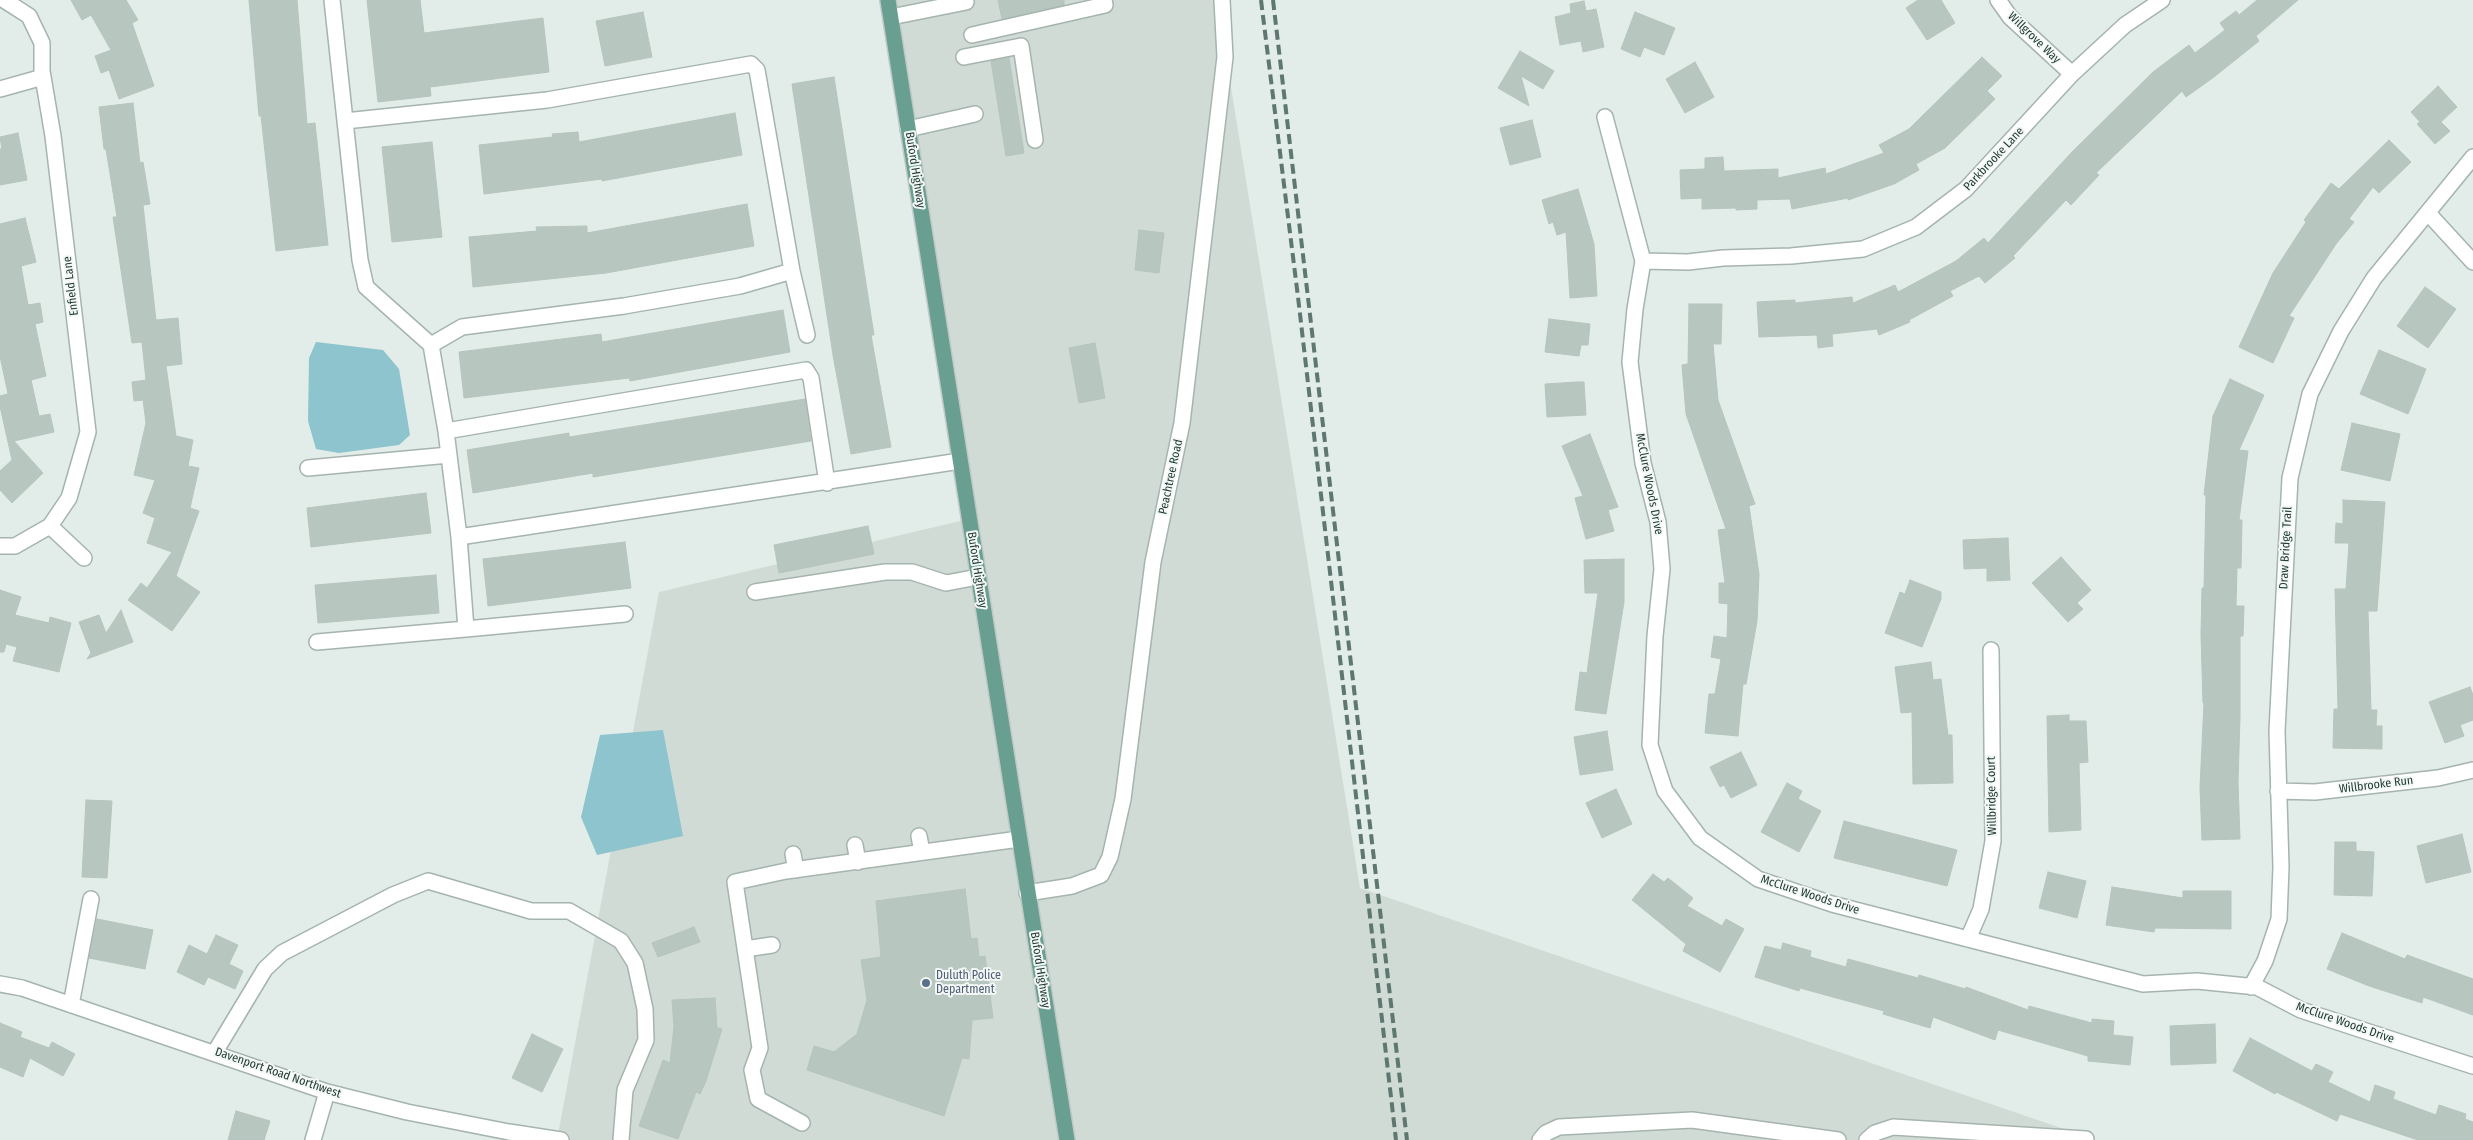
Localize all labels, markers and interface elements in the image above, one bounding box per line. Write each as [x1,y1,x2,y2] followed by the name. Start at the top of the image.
[2005,9,2063,67] street label: Willgrove Way
[1961,124,2027,194] street label: Parkbrooke Lane
[902,131,928,209] street label: Buford Highway
[60,255,82,317] street label: Enfield Lane
[1632,432,1666,536] street label: McClure Woods Drive
[1156,438,1186,516] street label: Peachtree Road
[2277,506,2295,590] street label: Draw Bridge Trail
[964,531,990,609] street label: Buford Highway
[1984,756,2000,836] street label: Willbridge Court
[2338,773,2414,797] street label: Willbrooke Run
[1759,872,1861,918] street label: McClure Woods Drive
[1027,931,1053,1009] street label: Buford Highway
[936,969,1001,997] place label: Duluth Police Department
[920,977,932,989] marker: Duluth Police Department
[2294,999,2396,1047] street label: McClure Woods Drive
[213,1045,343,1101] street label: Davenport Road Northwest

